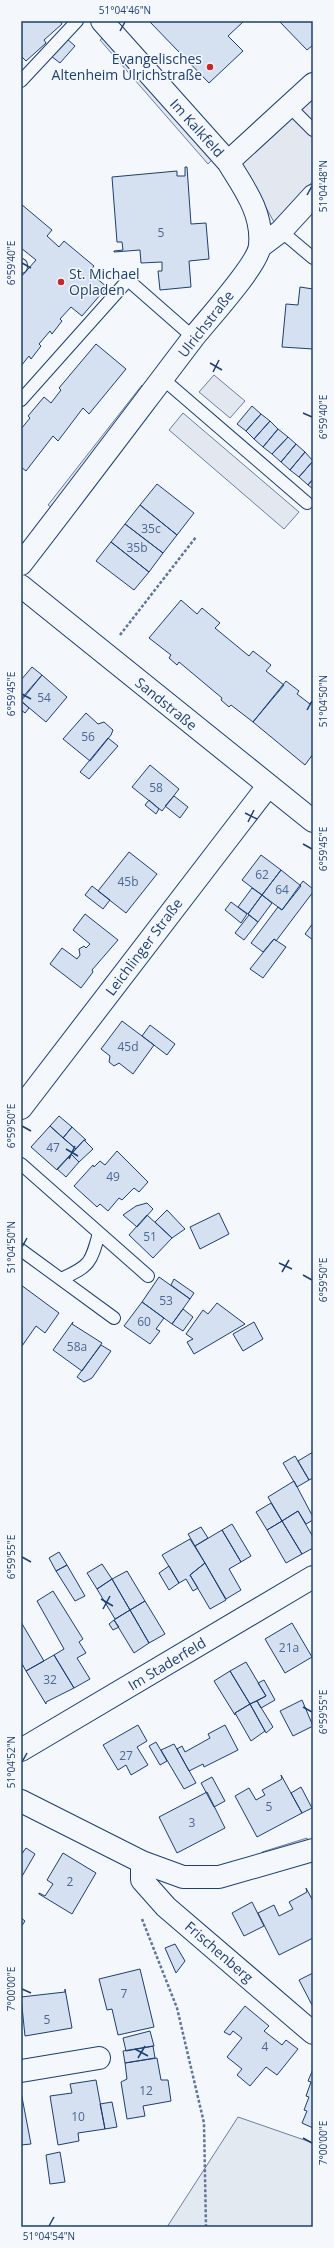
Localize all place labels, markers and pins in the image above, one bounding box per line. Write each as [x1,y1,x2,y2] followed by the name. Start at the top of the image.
[52,49,202,84] place label: Evangelisches Altenheim Ulrichstraße
[205,62,215,72] marker: Evangelisches Altenheim Ulrichstraße
[69,264,140,299] place label: St. Michael Opladen
[56,277,66,287] marker: St. Michael Opladen

